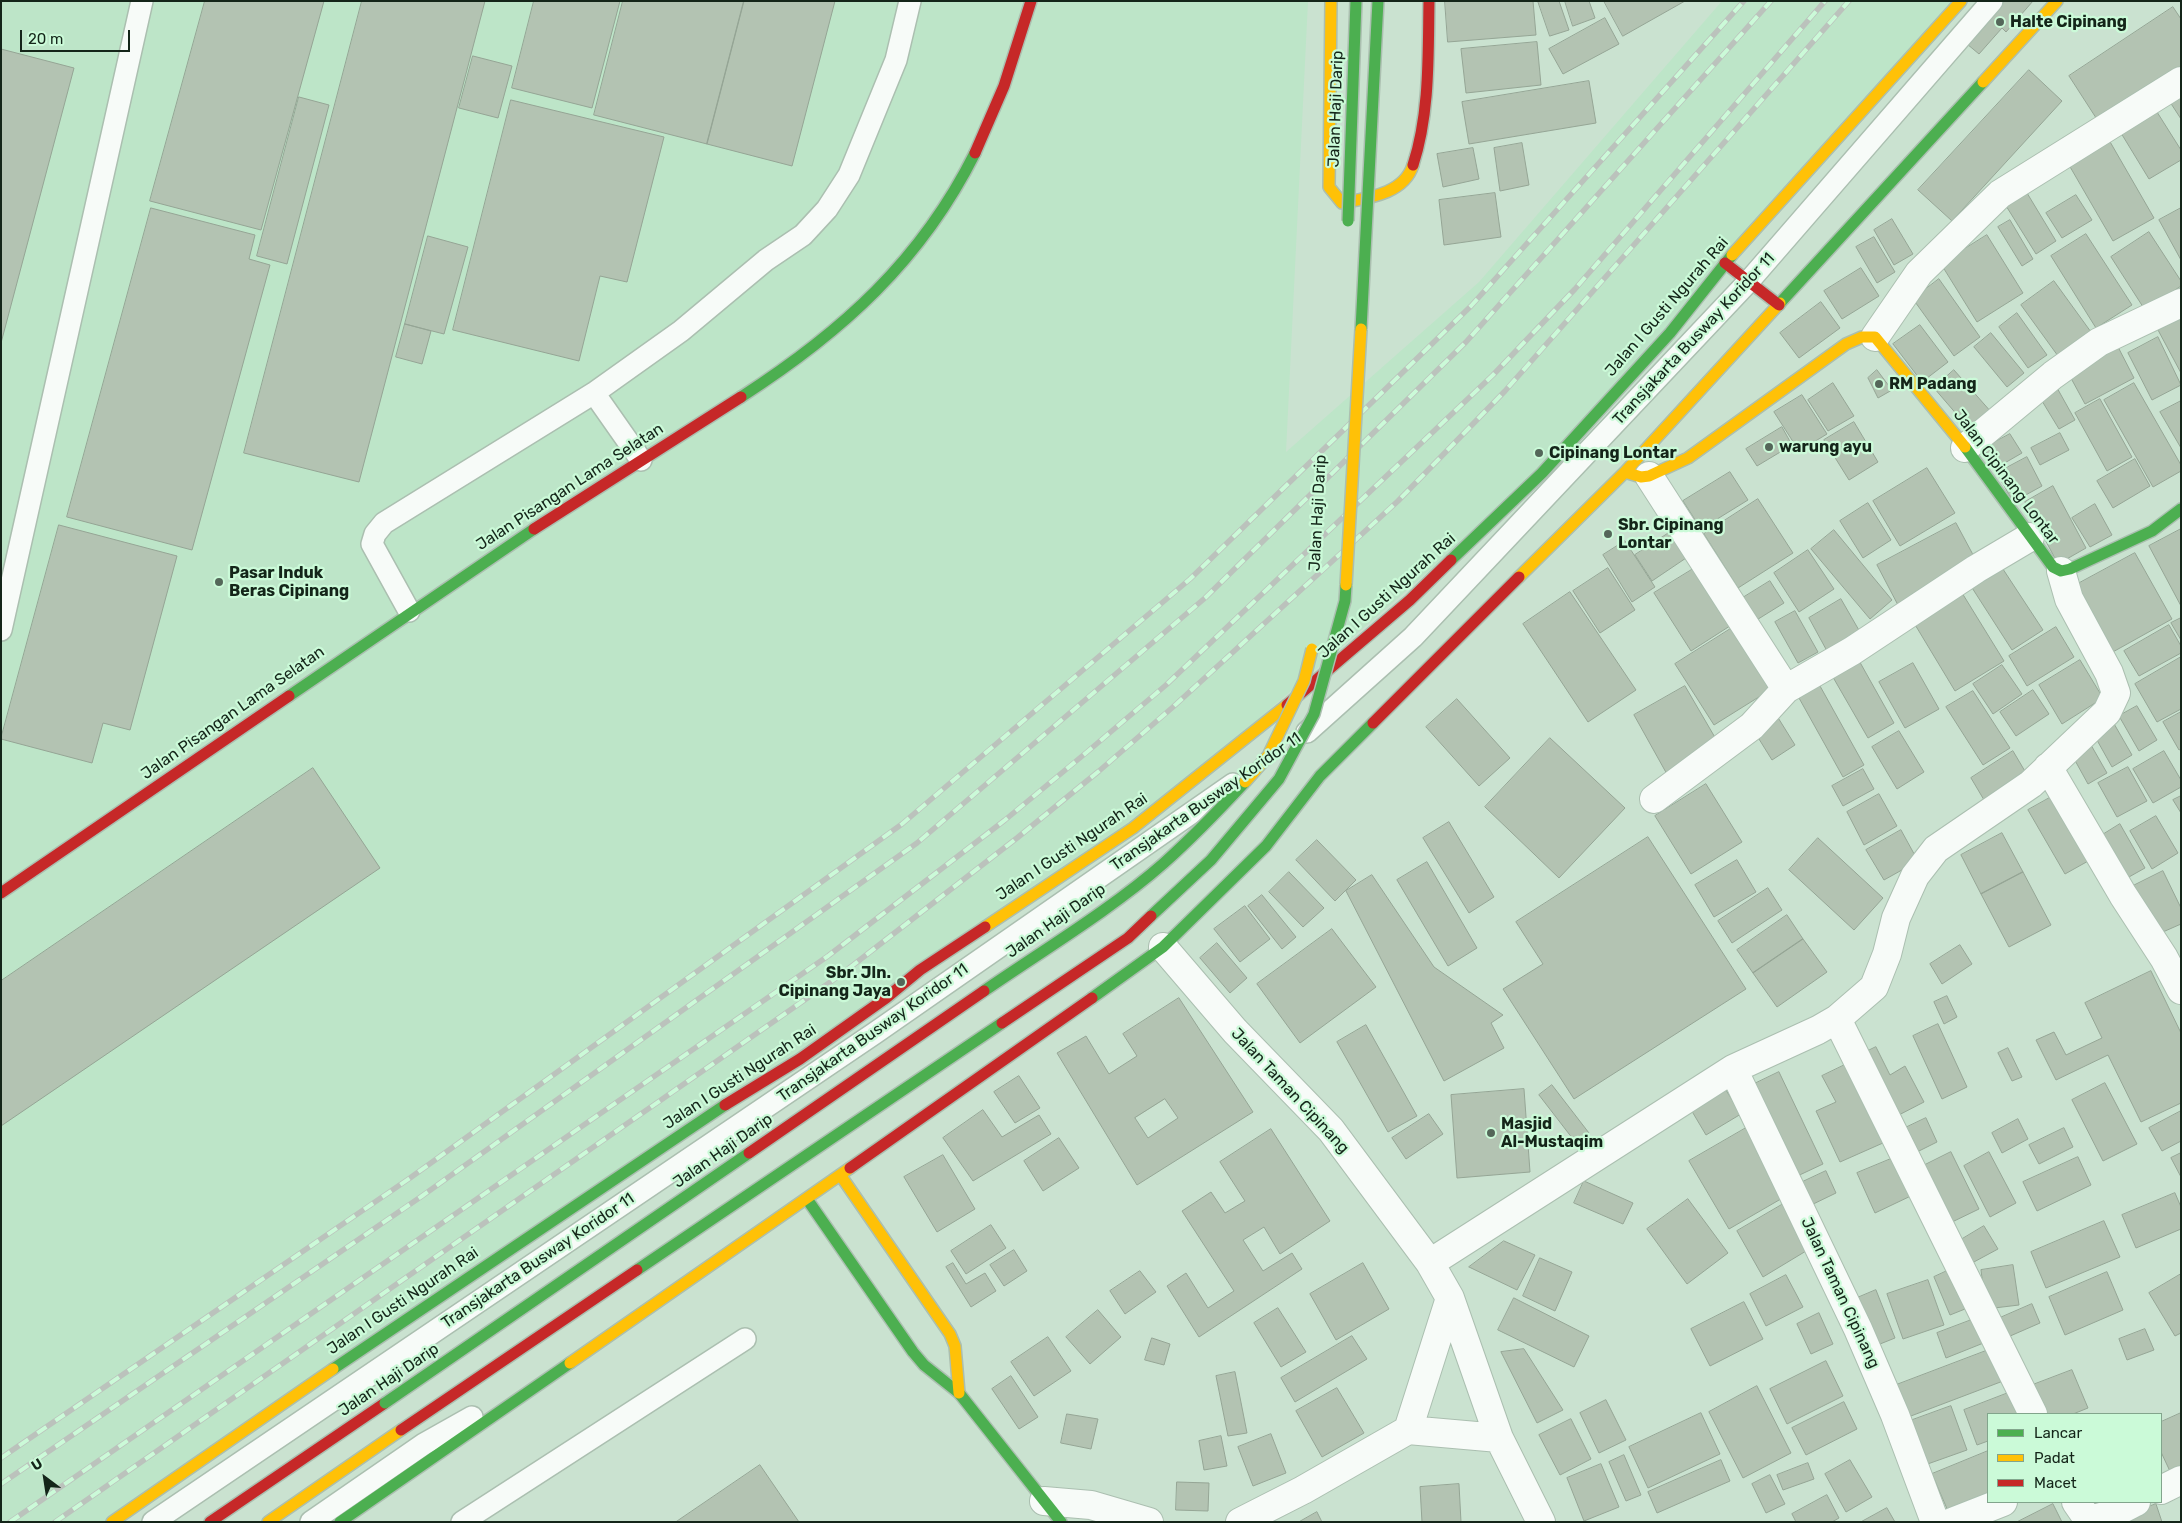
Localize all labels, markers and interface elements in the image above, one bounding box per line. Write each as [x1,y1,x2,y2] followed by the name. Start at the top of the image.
[2010,12,2127,32] place label: Halte Cipinang
[1994,16,2006,28] marker: Halte Cipinang
[22,20,132,52] scale bar
[28,30,63,48] text: 20 m
[1324,50,1348,168] street label: Jalan Haji Darip
[1601,233,1733,381] street label: Jalan I Gusti Ngurah Rai
[1609,249,1779,429] street label: Transjakarta Busway Koridor 11
[1889,374,1977,394] place label: RM Padang
[1873,378,1885,390] marker: RM Padang
[1949,406,2063,548] street label: Jalan Cipinang Lontar
[473,419,667,555] street label: Jalan Pisangan Lama Selatan
[1779,437,1872,457] place label: warung ayu
[1763,441,1775,453] marker: warung ayu
[1549,443,1677,463] place label: Cipinang Lontar
[1533,447,1545,459] marker: Cipinang Lontar
[1305,454,1331,572] street label: Jalan Haji Darip
[1618,515,1724,553] place label: Sbr. Cipinang Lontar
[1602,528,1614,540] marker: Sbr. Cipinang Lontar
[1314,529,1460,663] street label: Jalan I Gusti Ngurah Rai
[229,563,349,601] place label: Pasar Induk Beras Cipinang
[213,576,225,588] marker: Pasar Induk Beras Cipinang
[138,642,328,784] street label: Jalan Pisangan Lama Selatan
[1107,729,1305,875] street label: Transjakarta Busway Koridor 11
[993,789,1151,905] street label: Jalan I Gusti Ngurah Rai
[1003,880,1109,962] street label: Jalan Haji Darip
[774,960,972,1106] street label: Transjakarta Busway Koridor 11
[778,963,891,1001] place label: Sbr. Jln. Cipinang Jaya
[895,976,907,988] marker: Sbr. Jln. Cipinang Jaya
[660,1020,820,1134] street label: Jalan I Gusti Ngurah Rai
[1227,1024,1353,1158] street label: Jalan Taman Cipinang
[670,1110,776,1192] street label: Jalan Haji Darip
[1501,1114,1603,1152] place label: Masjid Al-Mustaqim
[1485,1127,1497,1139] marker: Masjid Al-Mustaqim
[438,1189,638,1333] street label: Transjakarta Busway Koridor 11
[1797,1215,1883,1371] street label: Jalan Taman Cipinang
[324,1243,482,1359] street label: Jalan I Gusti Ngurah Rai
[335,1339,443,1421] street label: Jalan Haji Darip
[1987,1413,2162,1503] legend
[2034,1424,2082,1442] text: Lancar
[2034,1449,2075,1467] text: Padat
[20,1453,70,1503] north arrow
[28,1455,46,1475] text: U
[2034,1474,2077,1492] text: Macet

